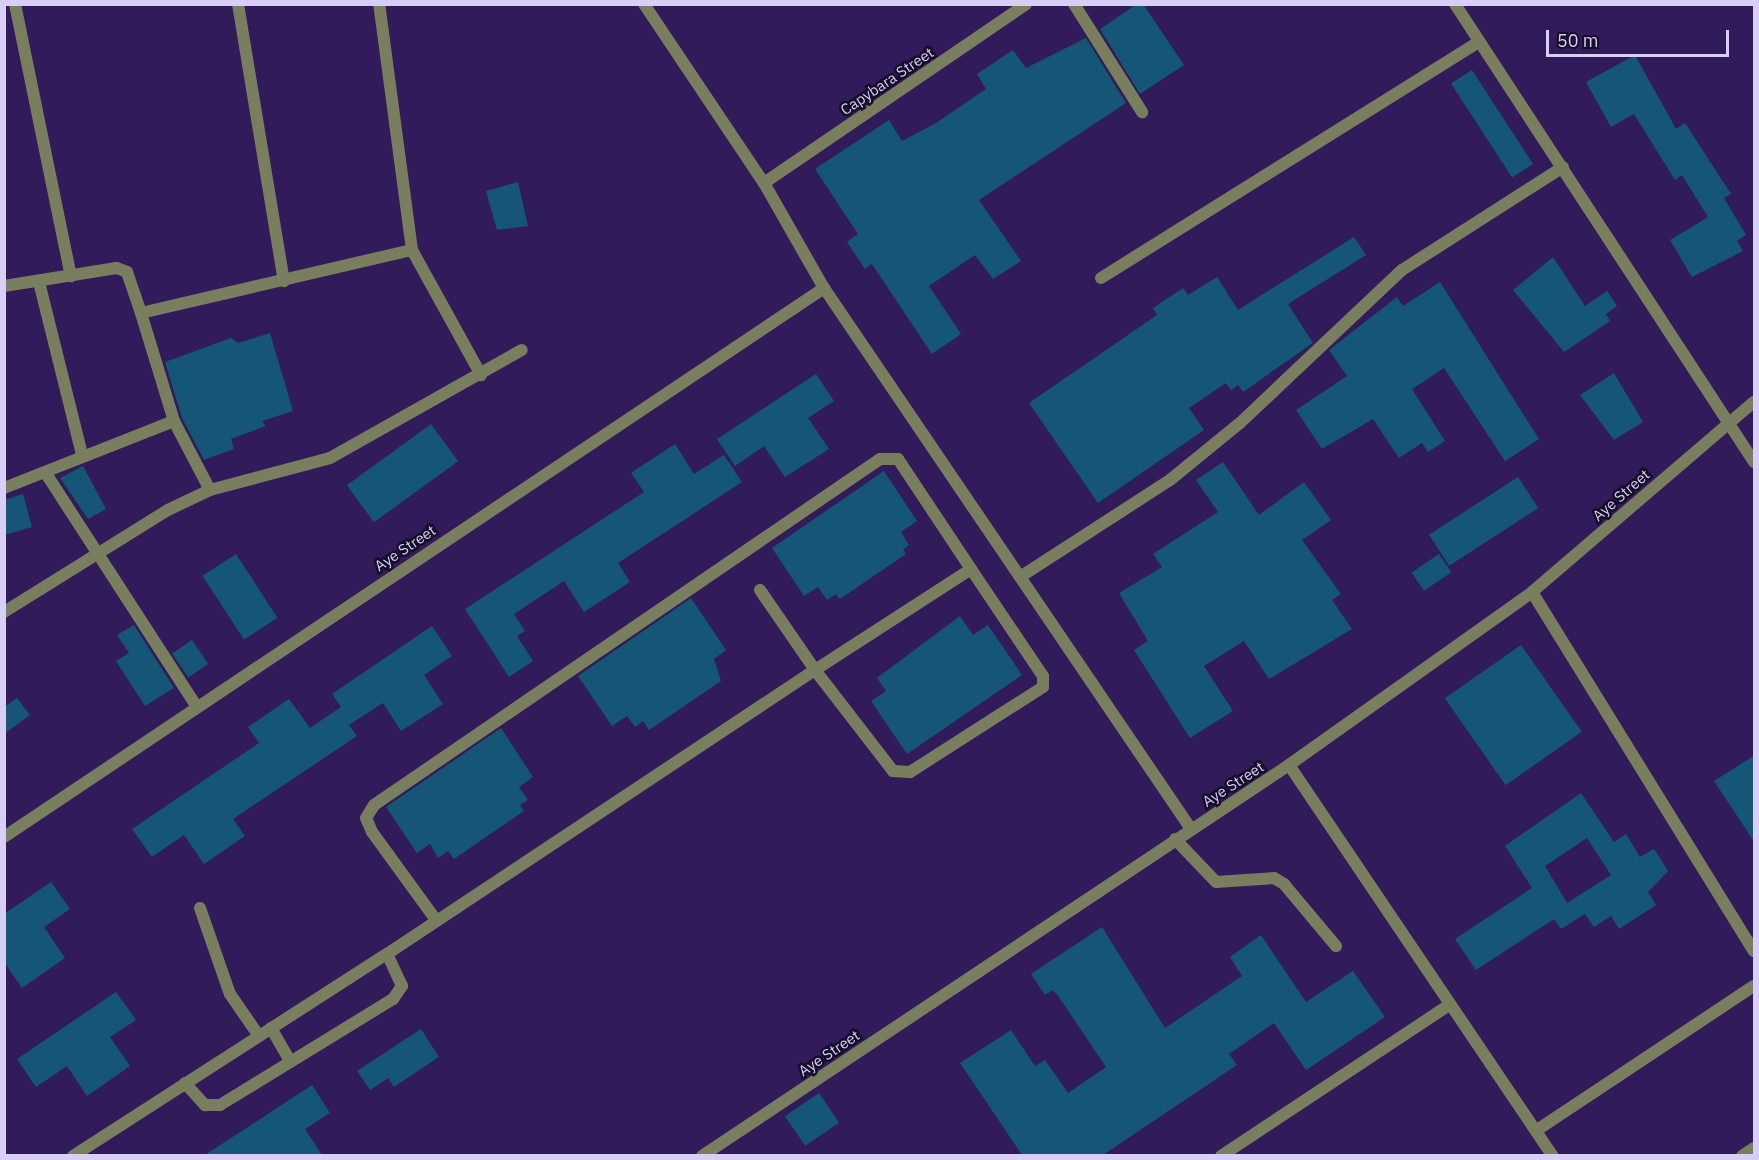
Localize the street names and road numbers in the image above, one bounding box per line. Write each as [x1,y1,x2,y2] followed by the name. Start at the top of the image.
[837,43,937,119] street label: Capybara Street
[1589,465,1653,525] street label: Aye Street
[371,521,439,575] street label: Aye Street
[1199,757,1267,811] street label: Aye Street
[795,1026,863,1080] street label: Aye Street

